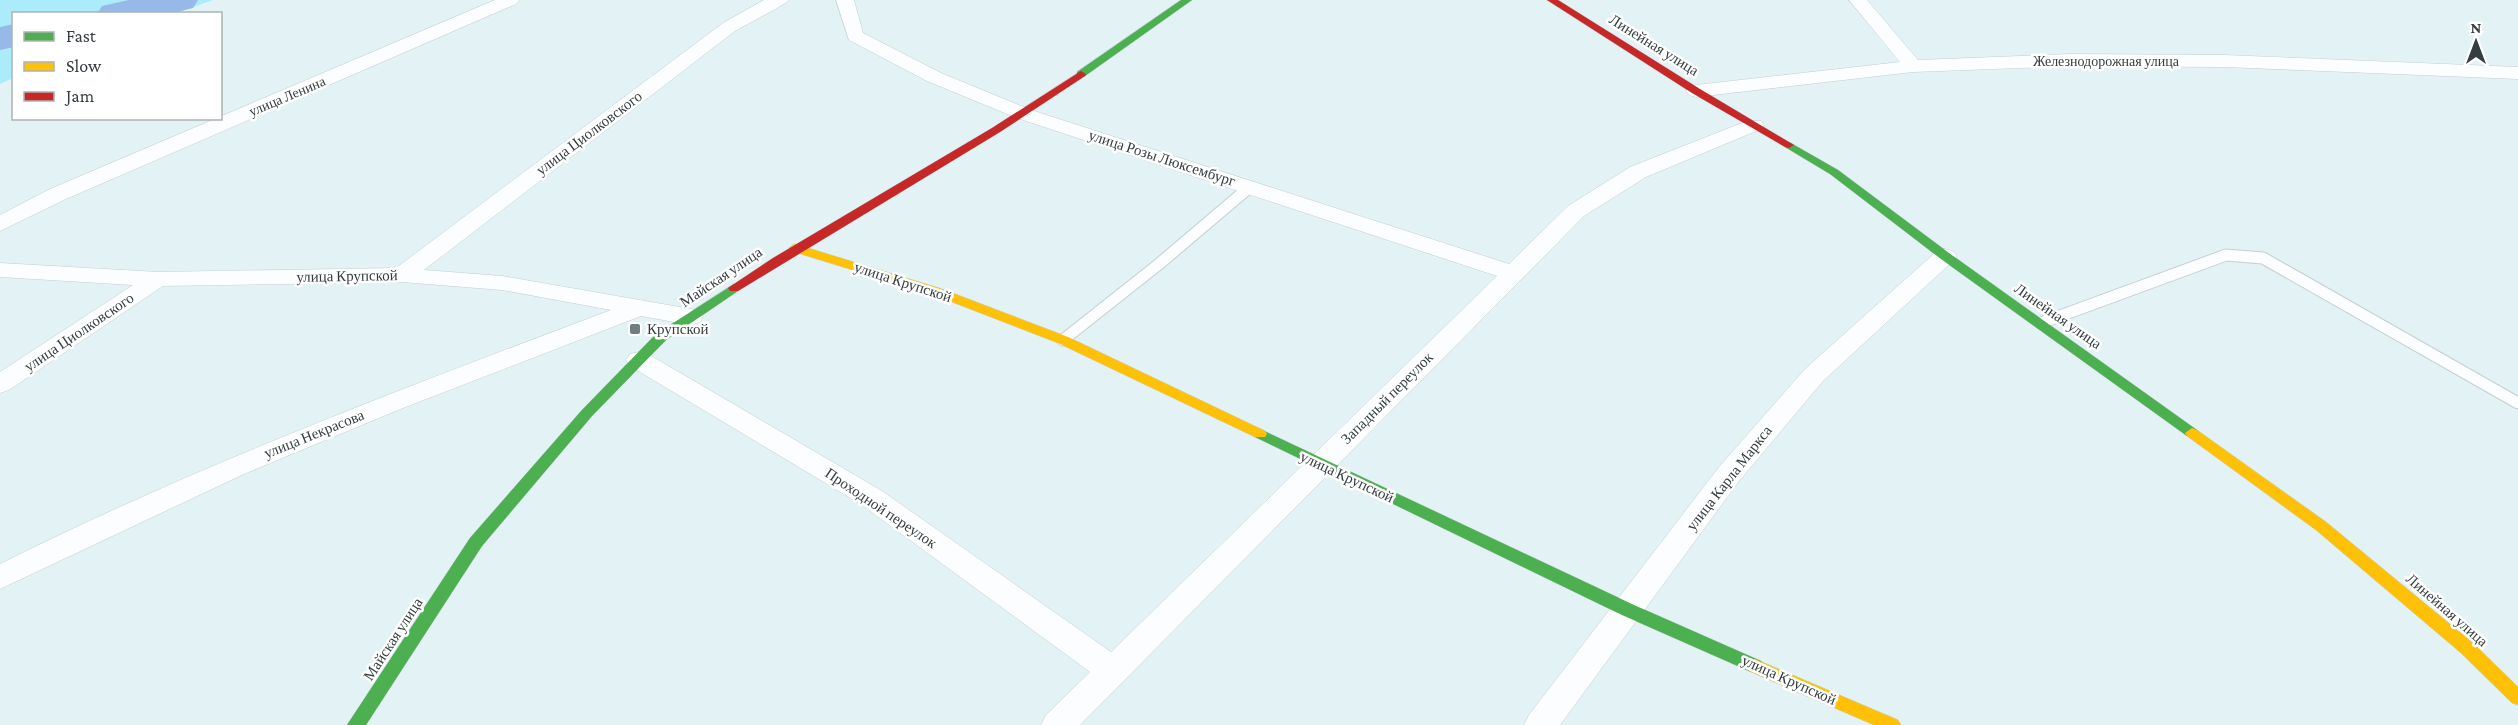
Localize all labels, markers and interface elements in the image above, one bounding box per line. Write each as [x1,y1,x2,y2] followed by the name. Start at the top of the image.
[1606,11,1702,79] street label: Линейная улица
[12,12,222,120] legend
[2446,12,2506,72] north arrow
[2471,19,2482,36] text: N
[66,26,97,46] text: Fast
[2033,53,2180,69] street label: Железнодорожная улица
[66,56,102,76] text: Slow
[246,72,328,119] street label: улица Ленина
[64,86,95,106] text: Jam
[533,88,645,178] street label: улица Циолковского
[1086,127,1238,189] street label: улица Розы Люксембург
[677,244,765,310] street label: Майская улица
[852,259,954,305] street label: улица Крупской
[296,267,398,285] street label: улица Крупской
[2011,280,2105,352] street label: Линейная улица
[21,289,137,375] street label: улица Циолковского
[647,321,709,337] place label: Крупской
[628,322,642,336] marker: Крупской
[1338,348,1437,447] street label: Западный переулок
[262,407,367,461] street label: улица Некрасова
[1683,422,1775,534] street label: улица Карла Маркса
[1298,448,1396,506] street label: улица Крупской
[822,465,940,552] street label: Проходной переулок
[2403,570,2491,650] street label: Линейная улица
[360,594,426,683] street label: Майская улица
[1739,652,1839,708] street label: улица Крупской

